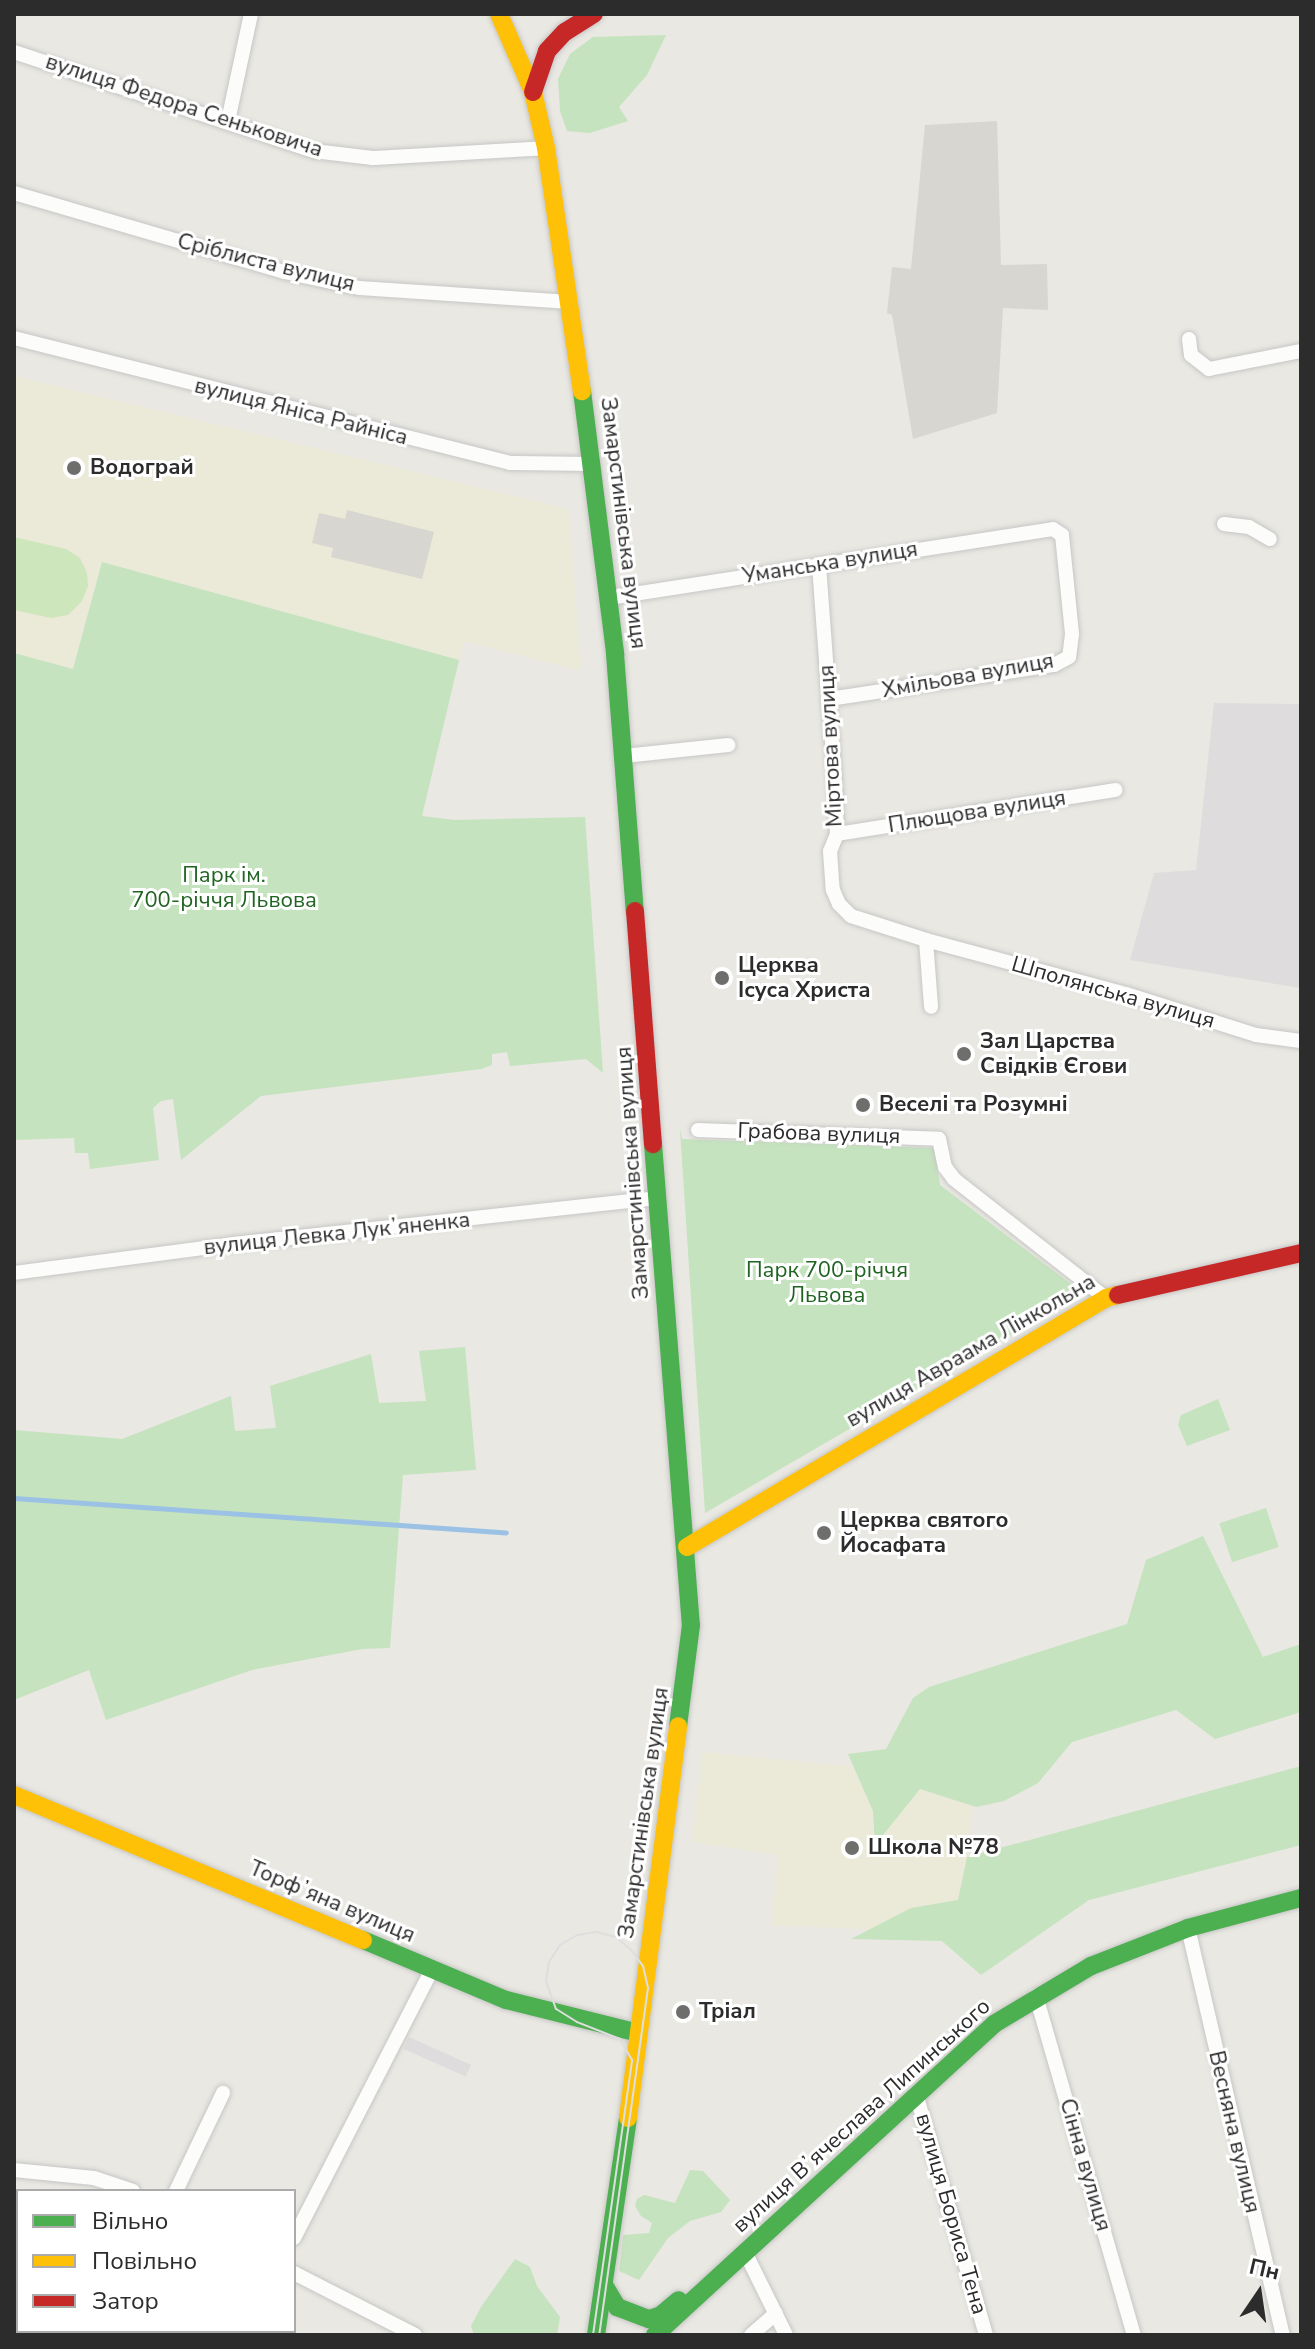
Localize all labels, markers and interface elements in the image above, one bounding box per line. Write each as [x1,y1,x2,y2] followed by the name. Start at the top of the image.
[42,49,326,163] street label: вулиця Федора Сеньковича
[175,228,357,298] street label: Сріблиста вулиця
[192,373,410,451] street label: вулиця Яніса Райніса
[594,396,652,650] street label: Замарстинівська вулиця
[90,455,194,481] place label: Водограй
[65,459,83,477] marker: Водограй
[741,536,919,590] street label: Уманська вулиця
[880,648,1056,704] street label: Хмільова вулиця
[814,664,848,828] street label: Міртова вулиця
[886,785,1068,839] street label: Плющова вулиця
[131,862,317,914] park label: Парк ім. 700-річчя Львова
[1008,951,1218,1035] street label: Шполянська вулиця
[738,952,871,1004] place label: Церква Ісуса Христа
[713,969,731,987] marker: Церква Ісуса Христа
[980,1028,1127,1080] place label: Зал Царства Свідків Єгови
[955,1045,973,1063] marker: Зал Царства Свідків Єгови
[611,1046,655,1300] street label: Замарстинівська вулиця
[879,1092,1068,1118] place label: Веселі та Розумні
[854,1096,872,1114] marker: Веселі та Розумні
[737,1118,901,1150] street label: Грабова вулиця
[202,1207,472,1261] street label: вулиця Левка Лукʼяненка
[746,1257,908,1308] park label: Парк 700-річчя Львова
[842,1269,1100,1433] street label: вулиця Авраама Лінкольна
[840,1507,1009,1558] place label: Церква святого Йосафата
[815,1524,833,1542] marker: Церква святого Йосафата
[613,1686,675,1940] street label: Замарстинівська вулиця
[868,1835,999,1861] place label: Школа №78
[843,1839,861,1857] marker: Школа №78
[245,1855,419,1949] street label: Торфʼяна вулиця
[728,1993,996,2239] street label: вулиця Вʼячеслава Липинського
[699,1999,756,2025] place label: Тріал
[674,2003,692,2021] marker: Тріал
[1202,2048,1266,2216] street label: Весняна вулиця
[1053,2096,1117,2234] street label: Сінна вулиця
[910,2110,992,2318] street label: вулиця Бориса Тена
[16,2189,296,2333] legend
[92,2205,168,2237] text: Вільно
[92,2245,197,2277] text: Повільно
[1246,2252,1283,2288] text: Пн
[1219,2253,1299,2333] north arrow
[92,2285,159,2317] text: Затор

